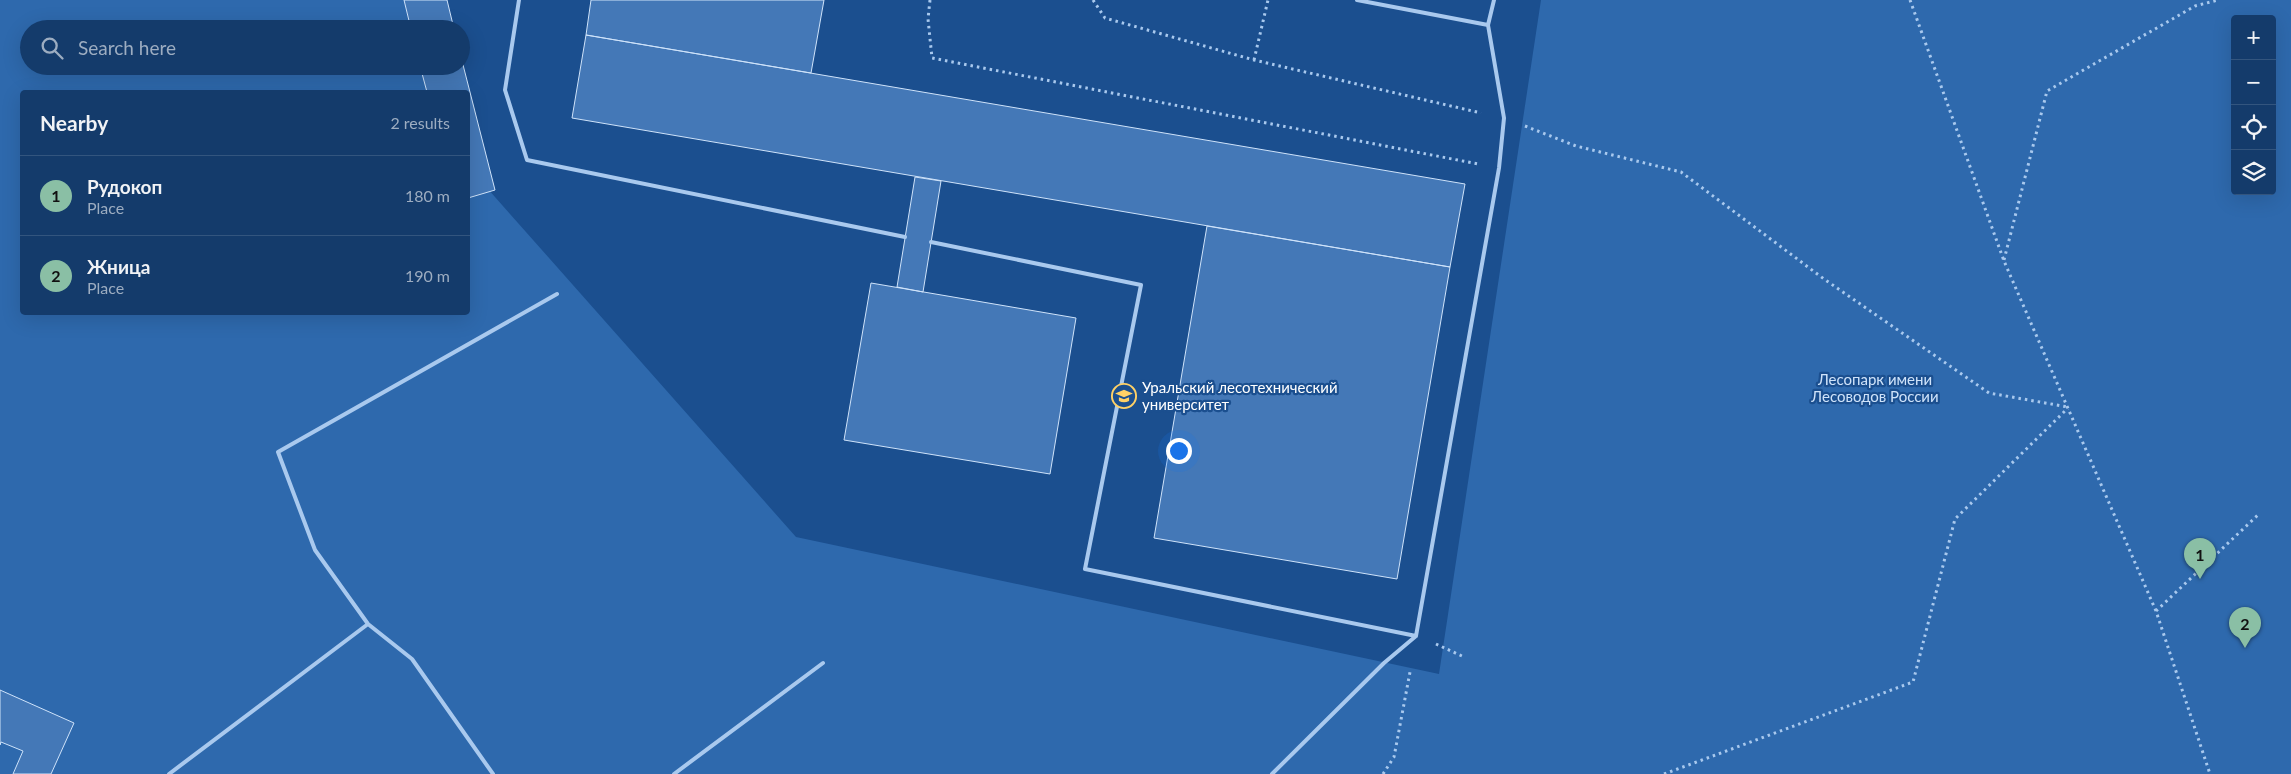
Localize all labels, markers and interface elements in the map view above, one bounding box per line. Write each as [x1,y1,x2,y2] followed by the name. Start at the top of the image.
[2231,15,2276,195] map controls
[2231,15,2276,60] button: +
[20,20,470,75] search box
[38,34,66,62] icon: search
[78,36,176,59] text: Search here
[2231,60,2276,105] button: −
[2231,105,2276,150] button: locate
[40,110,108,135] text: Nearby
[390,113,450,132] text: 2 results
[2231,150,2276,195] button: layers
[87,175,162,198] text: Рудокоп
[51,186,61,205] text: 1
[405,186,450,205] text: 180 m
[87,198,124,217] text: Place
[87,255,150,278] text: Жница
[51,266,61,285] text: 2
[405,266,450,285] text: 190 m
[87,278,124,297] text: Place
[1810,370,1939,405] park label: Лесопарк имени Лесоводов России
[1142,378,1338,413] place label: Уральский лесотехнический университет
[1111,383,1137,409] school or university icon: Уральский лесотехнический университет
[1166,438,1192,464] your location
[2184,538,2216,579] pin: 1
[2229,607,2261,648] pin: 2

